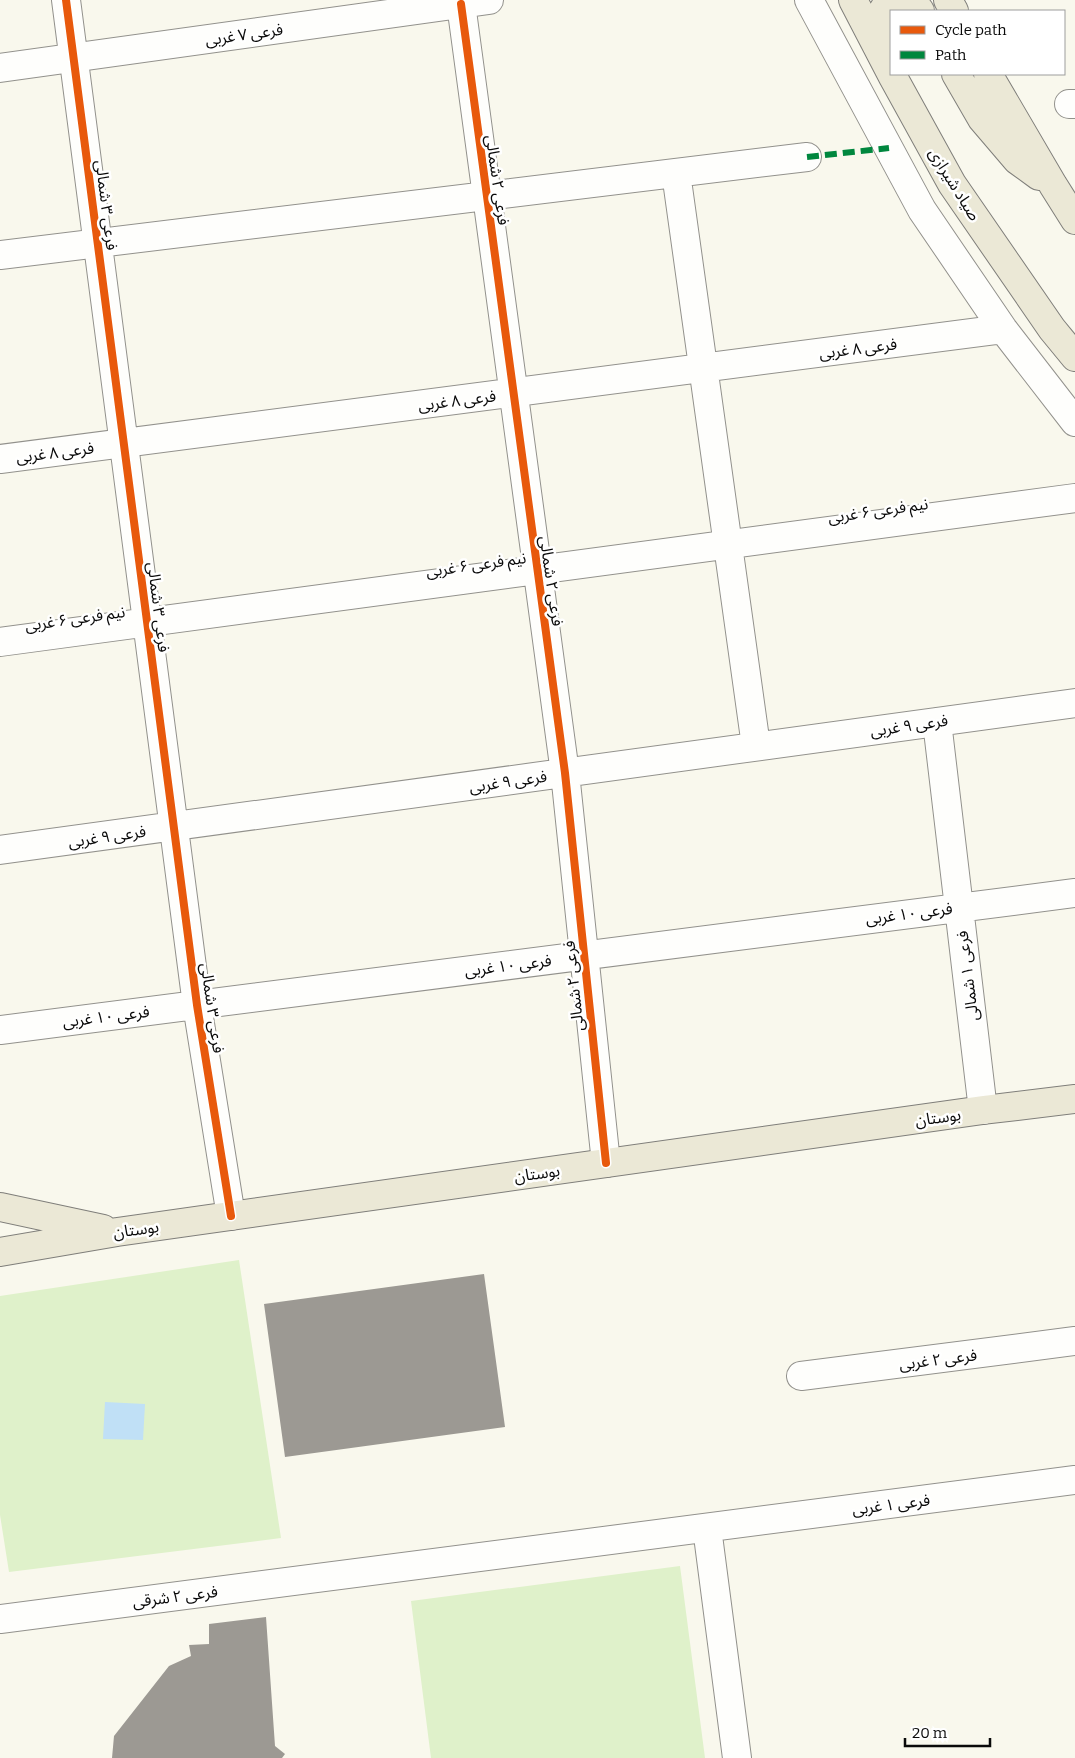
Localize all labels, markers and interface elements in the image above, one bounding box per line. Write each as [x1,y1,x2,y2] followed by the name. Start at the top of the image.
[890,10,1065,75] legend
[204,20,284,49] street label: فرعی ۷ غربی
[935,21,1007,39] text: Cycle path
[935,46,967,64] text: Path
[482,134,513,226] street label: فرعی ۲ شمالی
[925,144,984,224] street label: صیاد شیرازی
[92,159,121,251] street label: فرعی ۳ شمالی
[818,334,898,363] street label: فرعی ۸ غربی
[417,386,497,415] street label: فرعی ۸ غربی
[15,438,95,467] street label: فرعی ۸ غربی
[827,494,930,530] street label: نیم فرعی ۶ غربی
[536,535,567,627] street label: فرعی ۲ شمالی
[425,548,528,584] street label: نیم فرعی ۶ غربی
[144,561,173,653] street label: فرعی ۳ شمالی
[24,602,127,638] street label: نیم فرعی ۶ غربی
[869,711,949,740] street label: فرعی ۹ غربی
[468,767,548,796] street label: فرعی ۹ غربی
[67,822,147,851] street label: فرعی ۹ غربی
[864,899,954,928] street label: فرعی ۱۰ غربی
[953,930,982,1022] street label: فرعی ۱ شمالی
[559,940,588,1032] street label: فرعی ۲ شمالی
[463,951,553,980] street label: فرعی ۱۰ غربی
[197,962,228,1054] street label: فرعی ۳ شمالی
[61,1002,151,1031] street label: فرعی ۱۰ غربی
[914,1105,962,1130] street label: بوستان
[513,1161,561,1186] street label: بوستان
[112,1217,160,1242] street label: بوستان
[898,1345,978,1374] street label: فرعی ۲ غربی
[851,1490,931,1519] street label: فرعی ۱ غربی
[131,1582,219,1611] street label: فرعی ۲ شرقی
[905,1716,990,1748] scale bar
[912,1724,948,1742] text: 20 m

